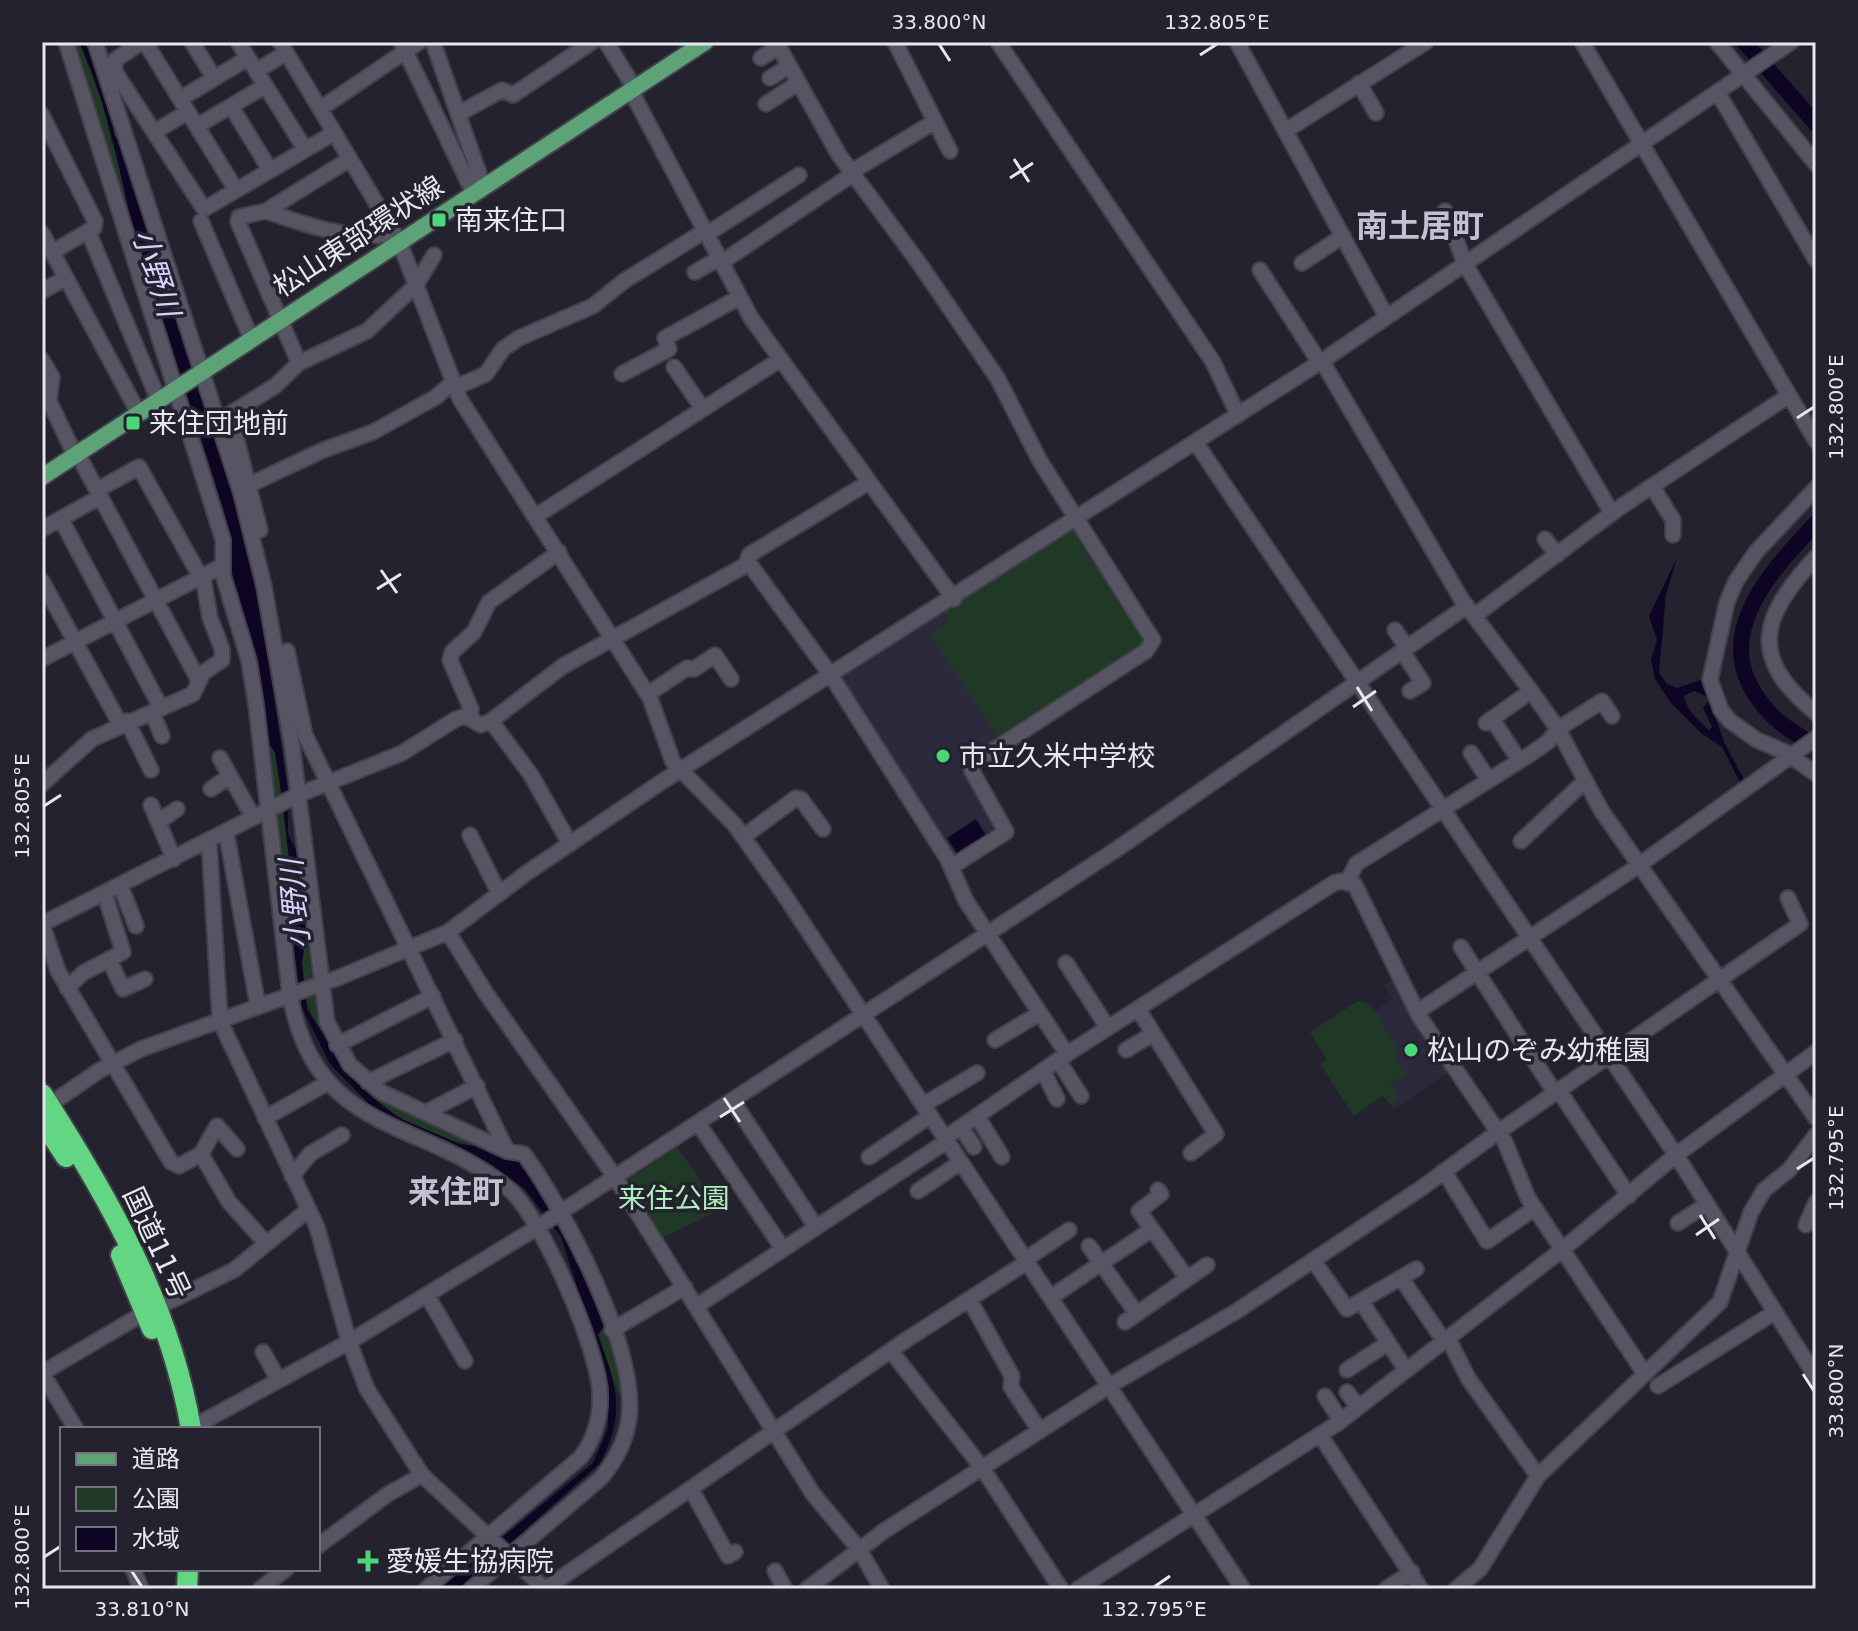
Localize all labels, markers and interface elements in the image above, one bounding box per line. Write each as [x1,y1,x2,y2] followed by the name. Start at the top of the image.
[892,10,986,34] text: 33.800°N
[1164,10,1270,34] text: 132.805°E
[267,169,449,304] street label: 松山東部環状線
[455,204,567,237] place label: 南来住口
[1356,207,1484,245] district label: 南土居町
[430,211,448,229] marker: 南来住口
[126,225,188,324] water label: 小野川
[1824,354,1848,460] text: 132.800°E
[149,407,289,440] place label: 来住団地前
[124,414,142,432] marker: 来住団地前
[959,740,1155,773] place label: 市立久米中学校
[934,747,952,765] marker: 市立久米中学校
[10,753,34,859] text: 132.805°E
[273,855,316,950] water label: 小野川
[1427,1034,1651,1067] place label: 松山のぞみ幼稚園
[1402,1041,1420,1059] marker: 松山のぞみ幼稚園
[1824,1105,1848,1211] text: 132.795°E
[408,1173,504,1211] district label: 来住町
[116,1182,197,1304] street label: 国道11号
[618,1182,730,1215] park label: 来住公園
[1824,1344,1848,1438] text: 33.800°N
[60,1427,320,1571] legend
[132,1445,180,1473] text: 道路
[132,1485,180,1513] text: 公園
[10,1504,34,1610] text: 132.800°E
[132,1525,180,1553] text: 水域
[386,1545,554,1578] place label: 愛媛生協病院
[357,1550,379,1572] marker: 愛媛生協病院
[95,1597,189,1621] text: 33.810°N
[1101,1597,1207,1621] text: 132.795°E

